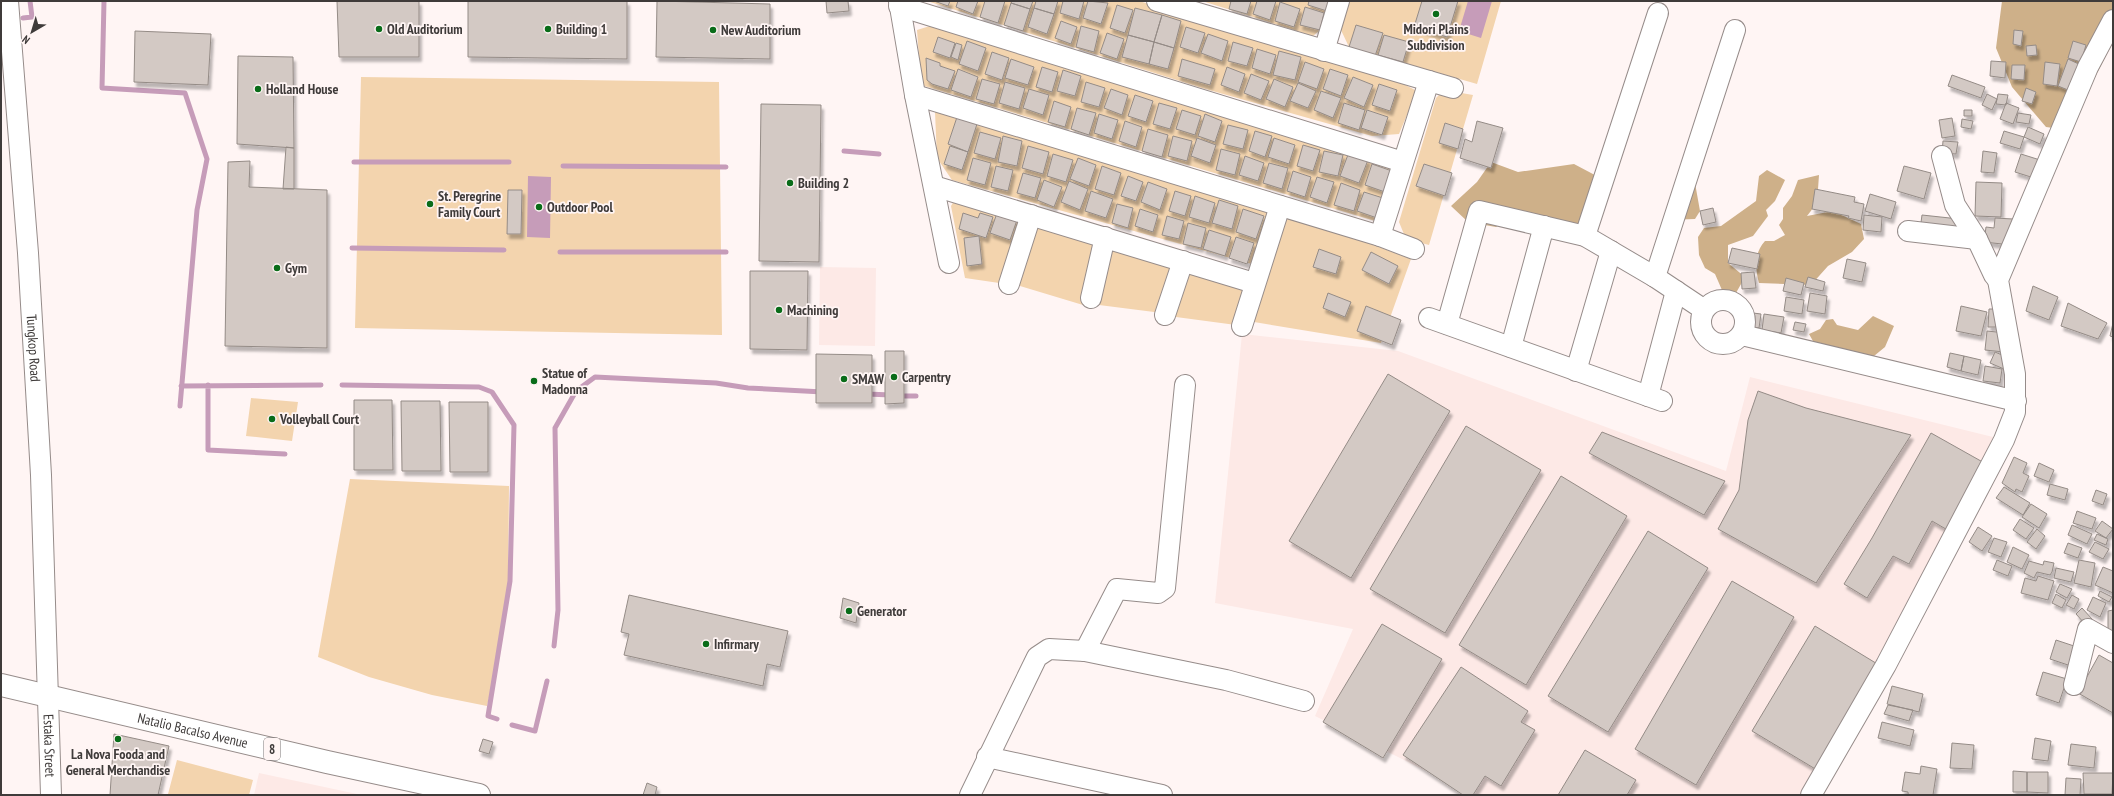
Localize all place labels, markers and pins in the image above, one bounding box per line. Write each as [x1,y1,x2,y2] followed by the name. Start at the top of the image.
[1431,9,1441,19] marker: Midori Plains Subdivision
[387,20,463,38] place label: Old Auditorium
[556,20,607,38] place label: Building 1
[1403,20,1469,54] place label: Midori Plains Subdivision
[721,21,801,39] place label: New Auditorium
[374,24,384,34] marker: Old Auditorium
[543,24,553,34] marker: Building 1
[708,25,718,35] marker: New Auditorium
[266,80,339,98] place label: Holland House
[253,84,263,94] marker: Holland House
[798,174,849,192] place label: Building 2
[785,178,795,188] marker: Building 2
[438,187,501,221] place label: St. Peregrine Family Court
[547,198,613,216] place label: Outdoor Pool
[425,199,435,209] marker: St. Peregrine Family Court
[534,202,544,212] marker: Outdoor Pool
[285,259,307,277] place label: Gym
[272,263,282,273] marker: Gym
[787,301,838,319] place label: Machining
[774,305,784,315] marker: Machining
[542,364,588,398] place label: Statue of Madonna
[902,368,951,386] place label: Carpentry
[852,370,885,388] place label: SMAW
[889,372,899,382] marker: Carpentry
[839,374,849,384] marker: SMAW
[529,376,539,386] marker: Statue of Madonna
[279,410,359,428] place label: Volleyball Court
[267,414,277,424] marker: Volleyball Court
[857,602,907,620] place label: Generator
[844,606,854,616] marker: Generator
[714,635,759,653] place label: Infirmary
[701,639,711,649] marker: Infirmary
[113,734,123,744] marker: La Nova Fooda and General Merchandise
[66,745,170,779] place label: La Nova Fooda and General Merchandise

